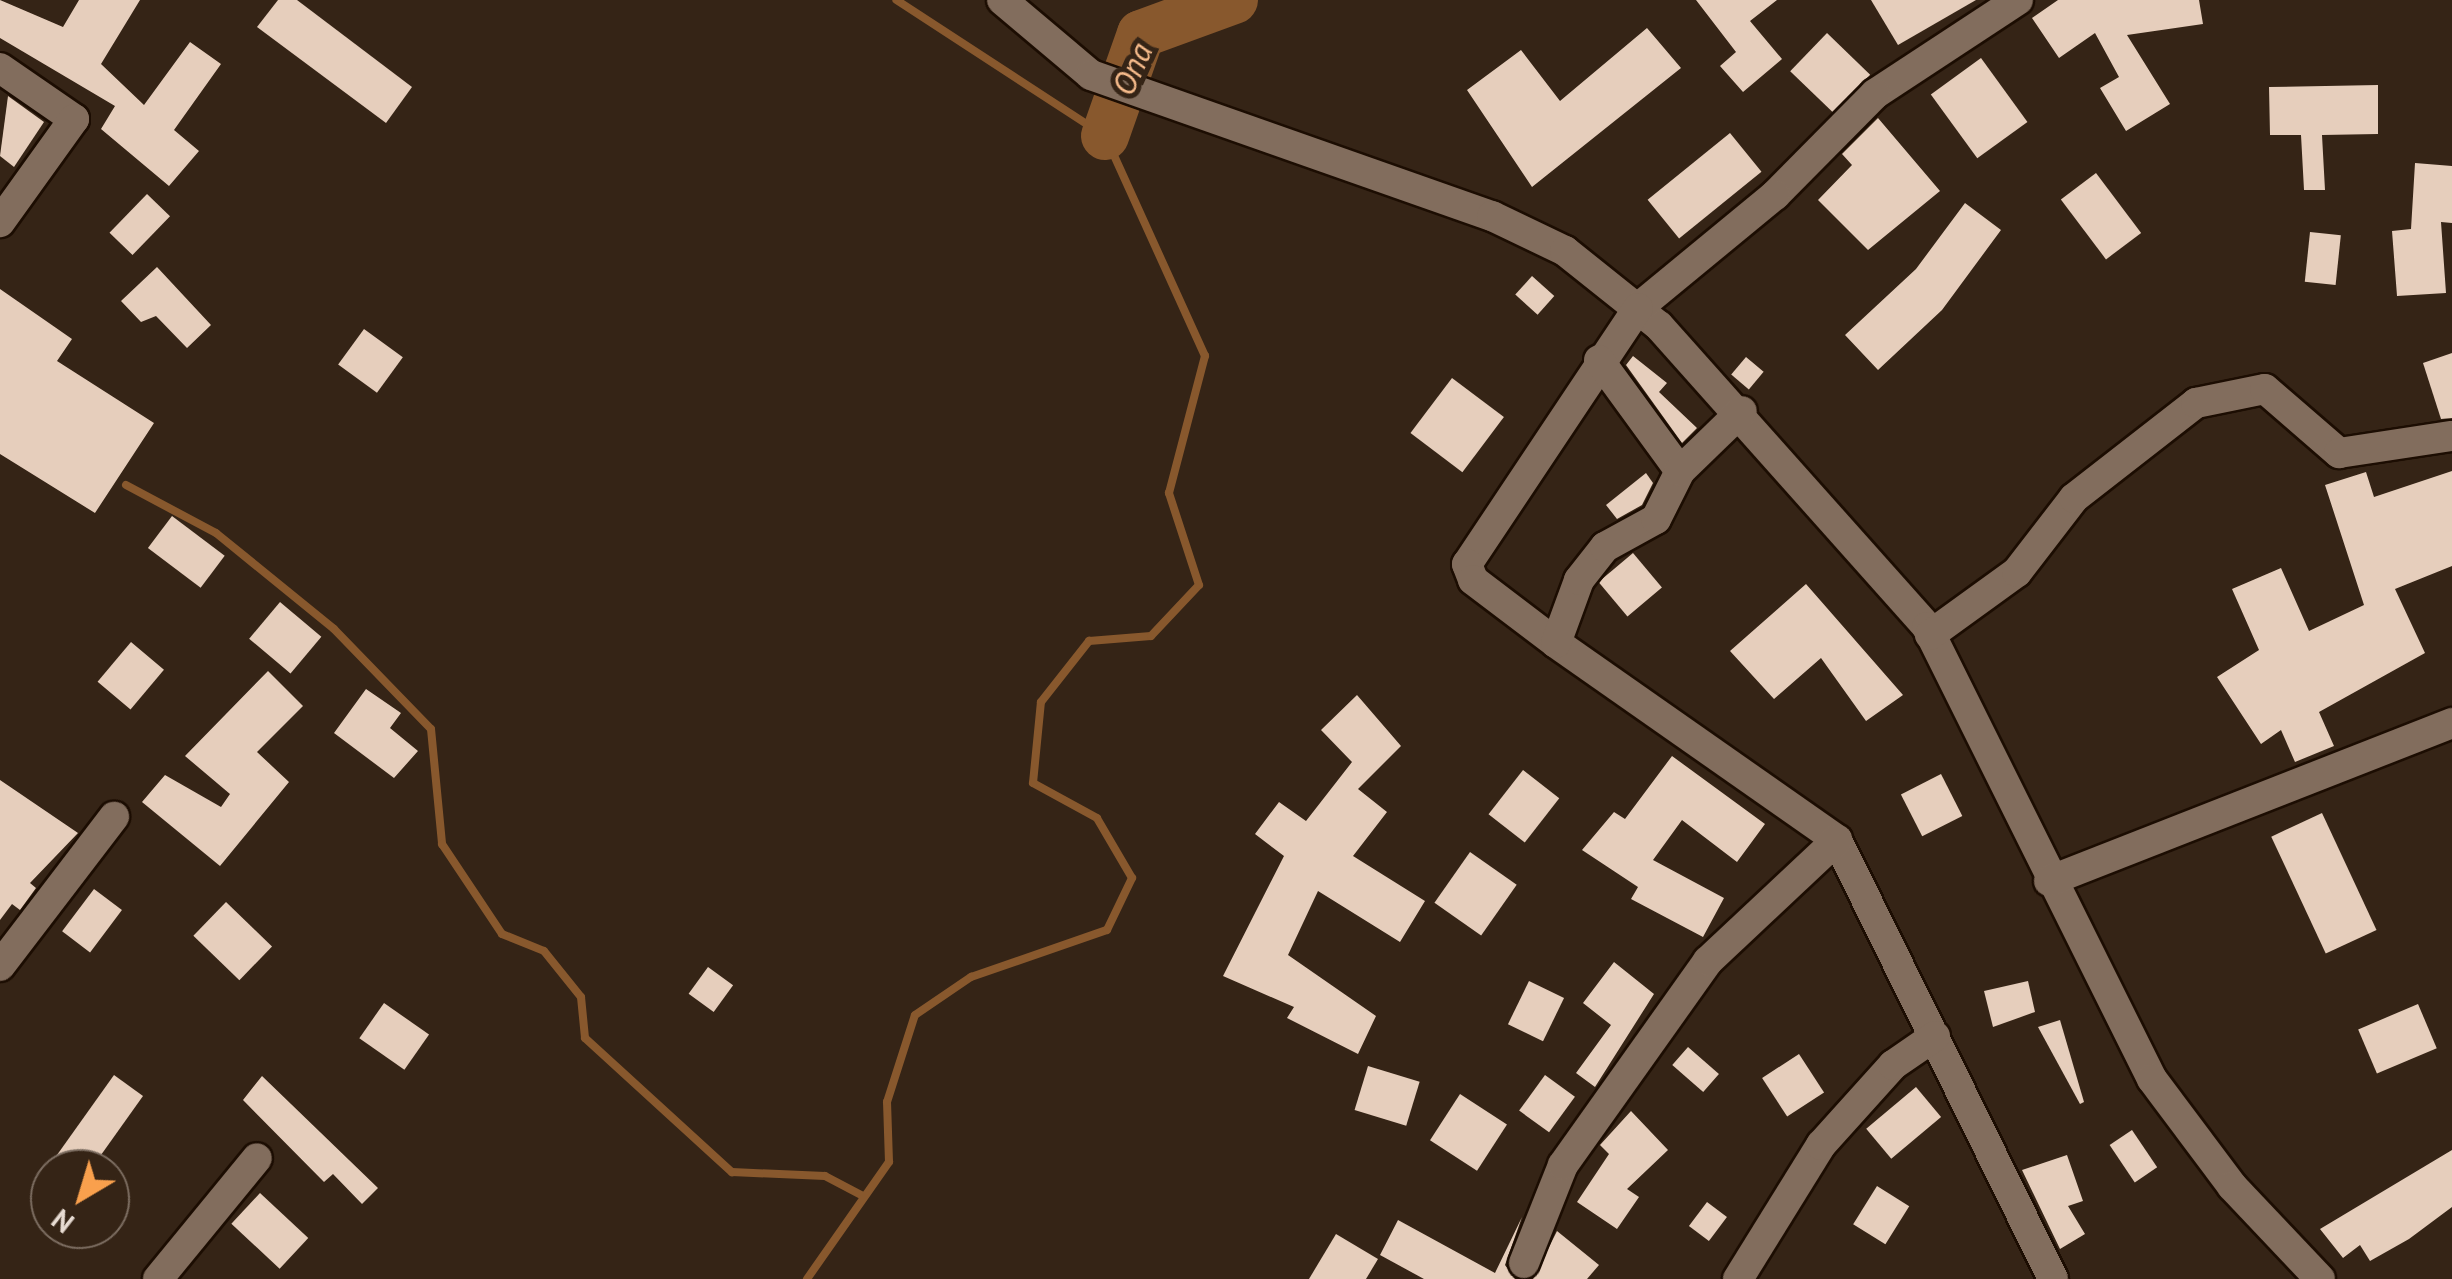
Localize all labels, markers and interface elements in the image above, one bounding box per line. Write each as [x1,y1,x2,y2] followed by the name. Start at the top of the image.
[1104,37,1160,101] water label: Ona
[30,1149,130,1249] north arrow
[44,1201,81,1242] text: N

